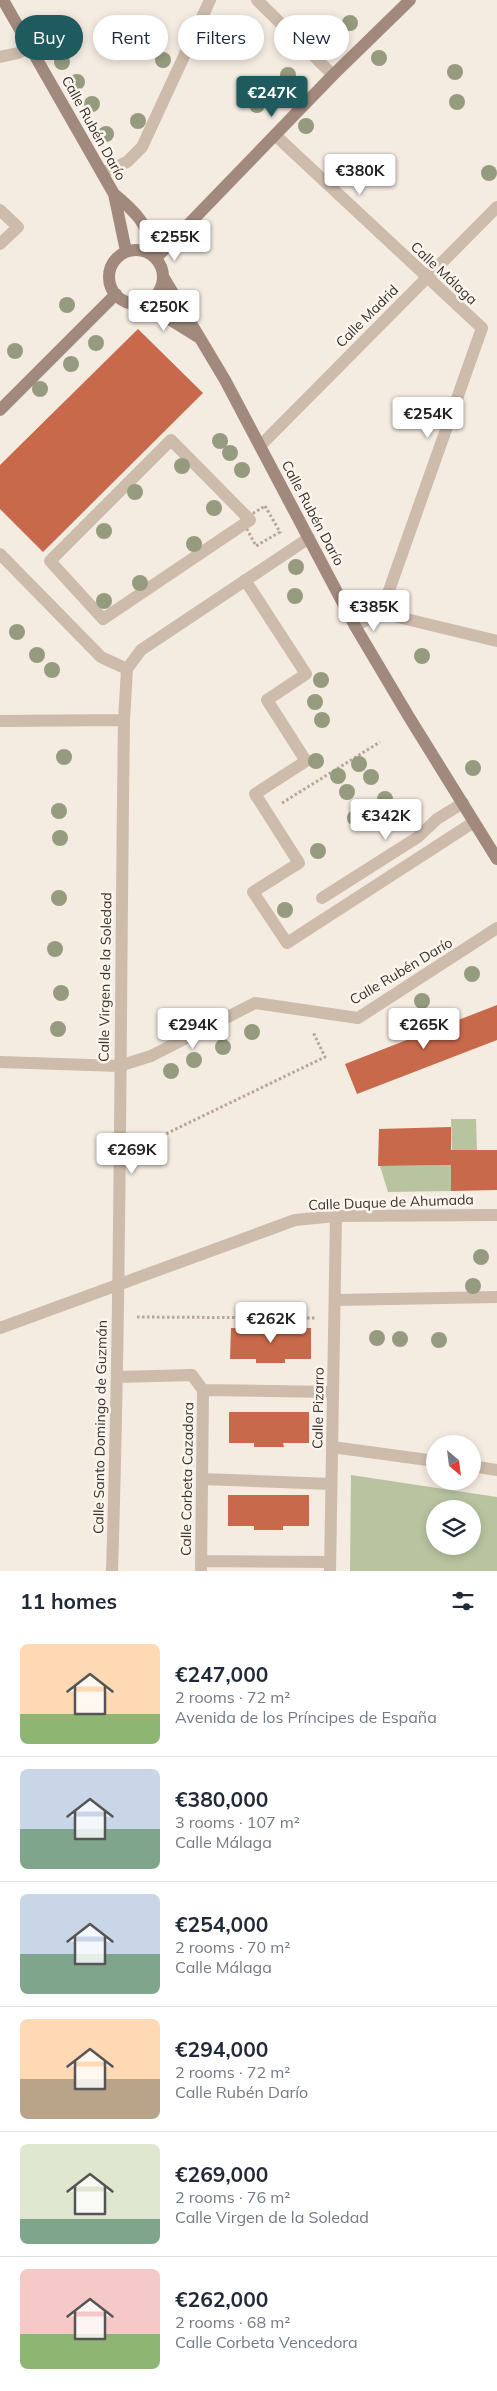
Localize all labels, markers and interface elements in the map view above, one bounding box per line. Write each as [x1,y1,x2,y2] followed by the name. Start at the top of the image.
[15,15,83,60] chip: Buy
[93,15,168,60] chip: Rent
[178,15,264,60] chip: Filters
[274,15,349,60] chip: New
[58,73,130,183] street label: Calle Rubén Darío
[237,76,307,118] pin: €247K
[247,82,297,102] text: €247K
[325,154,395,196] pin: €380K
[335,160,385,180] text: €380K
[140,220,210,262] pin: €255K
[150,226,200,246] text: €255K
[407,238,481,308] street label: Calle Málaga
[332,281,402,351] street label: Calle Madrid
[129,290,199,332] pin: €250K
[139,296,189,316] text: €250K
[393,396,463,439] pin: €254K
[403,403,453,423] text: €254K
[278,457,348,569] street label: Calle Rubén Darío
[339,590,409,632] pin: €385K
[349,596,399,616] text: €385K
[351,798,421,841] pin: €342K
[361,805,411,825] text: €342K
[95,892,115,1062] street label: Calle Virgen de la Soledad
[346,933,456,1009] street label: Calle Rubén Darío
[158,1008,228,1050] pin: €294K
[389,1008,459,1050] pin: €265K
[168,1014,218,1034] text: €294K
[399,1014,449,1034] text: €265K
[97,1132,167,1175] pin: €269K
[107,1139,157,1159] text: €269K
[308,1190,474,1214] street label: Calle Duque de Ahumada
[236,1302,306,1344] pin: €262K
[246,1308,296,1328] text: €262K
[89,1320,111,1534] street label: Calle Santo Domingo de Guzmán
[308,1367,328,1449] street label: Calle Pizarro
[177,1402,197,1556] street label: Calle Corbeta Cazadora
[426,1435,481,1490] north arrow
[426,1435,481,1555] map controls
[426,1500,481,1555] button: layers
[449,1587,477,1615] icon: filters
[20,1588,117,1614] text: 11 homes
[175,1661,268,1687] text: €247,000
[60,1664,120,1724] icon: home
[175,1687,290,1707] text: 2 rooms · 72 m²
[175,1707,437,1727] text: Avenida de los Príncipes de España
[175,1786,268,1812] text: €380,000
[60,1789,120,1849] icon: home
[175,1812,300,1832] text: 3 rooms · 107 m²
[175,1832,272,1852] text: Calle Málaga
[175,1911,268,1937] text: €254,000
[60,1914,120,1974] icon: home
[175,1937,290,1957] text: 2 rooms · 70 m²
[175,1957,272,1977] text: Calle Málaga
[175,2036,268,2062] text: €294,000
[60,2039,120,2099] icon: home
[175,2062,290,2082] text: 2 rooms · 72 m²
[175,2082,308,2102] text: Calle Rubén Darío
[175,2161,268,2187] text: €269,000
[60,2164,120,2224] icon: home
[175,2187,290,2207] text: 2 rooms · 76 m²
[175,2207,369,2227] text: Calle Virgen de la Soledad
[175,2286,268,2312] text: €262,000
[60,2289,120,2349] icon: home
[175,2312,290,2332] text: 2 rooms · 68 m²
[175,2332,358,2352] text: Calle Corbeta Vencedora

